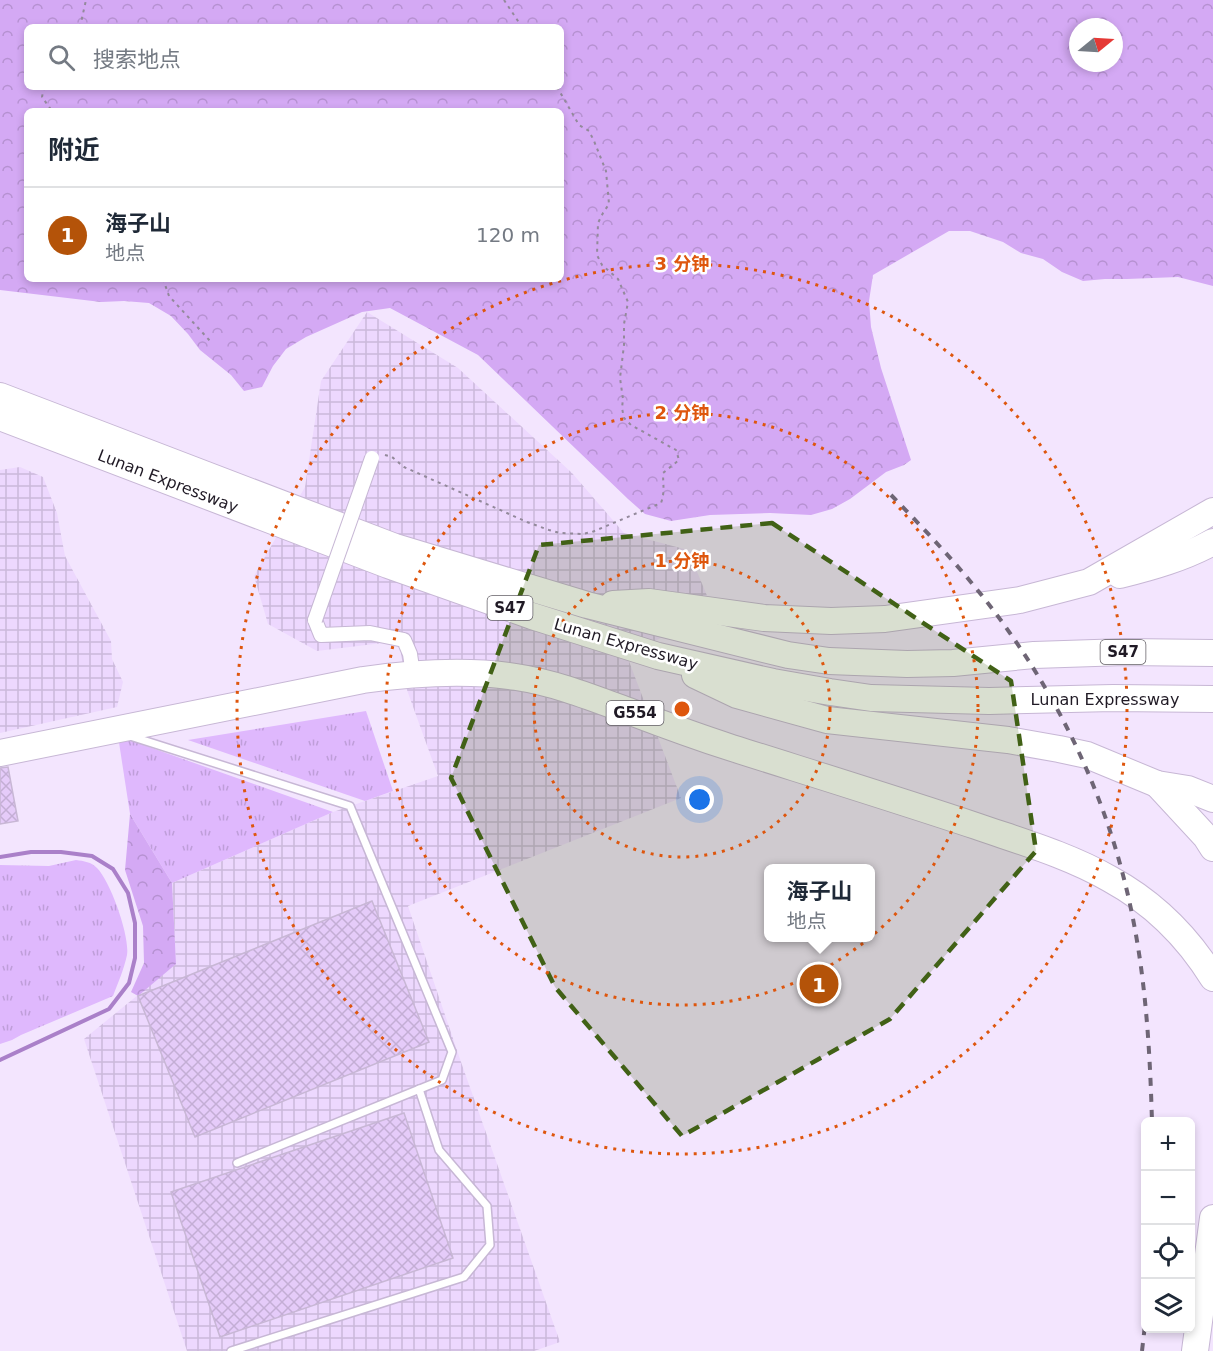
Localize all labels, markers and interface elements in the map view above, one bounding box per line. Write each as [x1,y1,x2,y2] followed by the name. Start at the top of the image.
[1069,18,1123,72] north arrow
[24,24,564,90] search box
[45,41,78,74] icon: search
[93,47,181,72] text: 搜索地点
[48,135,100,165] text: 附近
[105,211,171,236] text: 海子山
[61,223,74,247] text: 1
[476,223,540,247] text: 120 m
[105,241,145,265] text: 地点
[655,253,709,274] text: 3 分钟
[655,402,709,423] text: 2 分钟
[95,445,241,517] street label: Lunan Expressway
[655,550,709,571] text: 1 分钟
[488,596,532,620] road number: S47
[552,614,700,674] street label: Lunan Expressway
[1100,640,1146,664] road number: S47
[1031,690,1179,709] street label: Lunan Expressway
[672,699,692,719] centre of rings
[606,701,664,725] road number: G554
[685,785,714,814] your location
[764,864,875,942] popup
[786,879,853,904] text: 海子山
[786,909,826,933] text: 地点
[800,962,838,1006] pin: 1
[1141,1117,1195,1333] map controls
[1141,1117,1195,1171] button: +
[1141,1171,1195,1225] button: −
[1141,1225,1195,1279] button: locate
[1141,1279,1195,1333] button: layers

